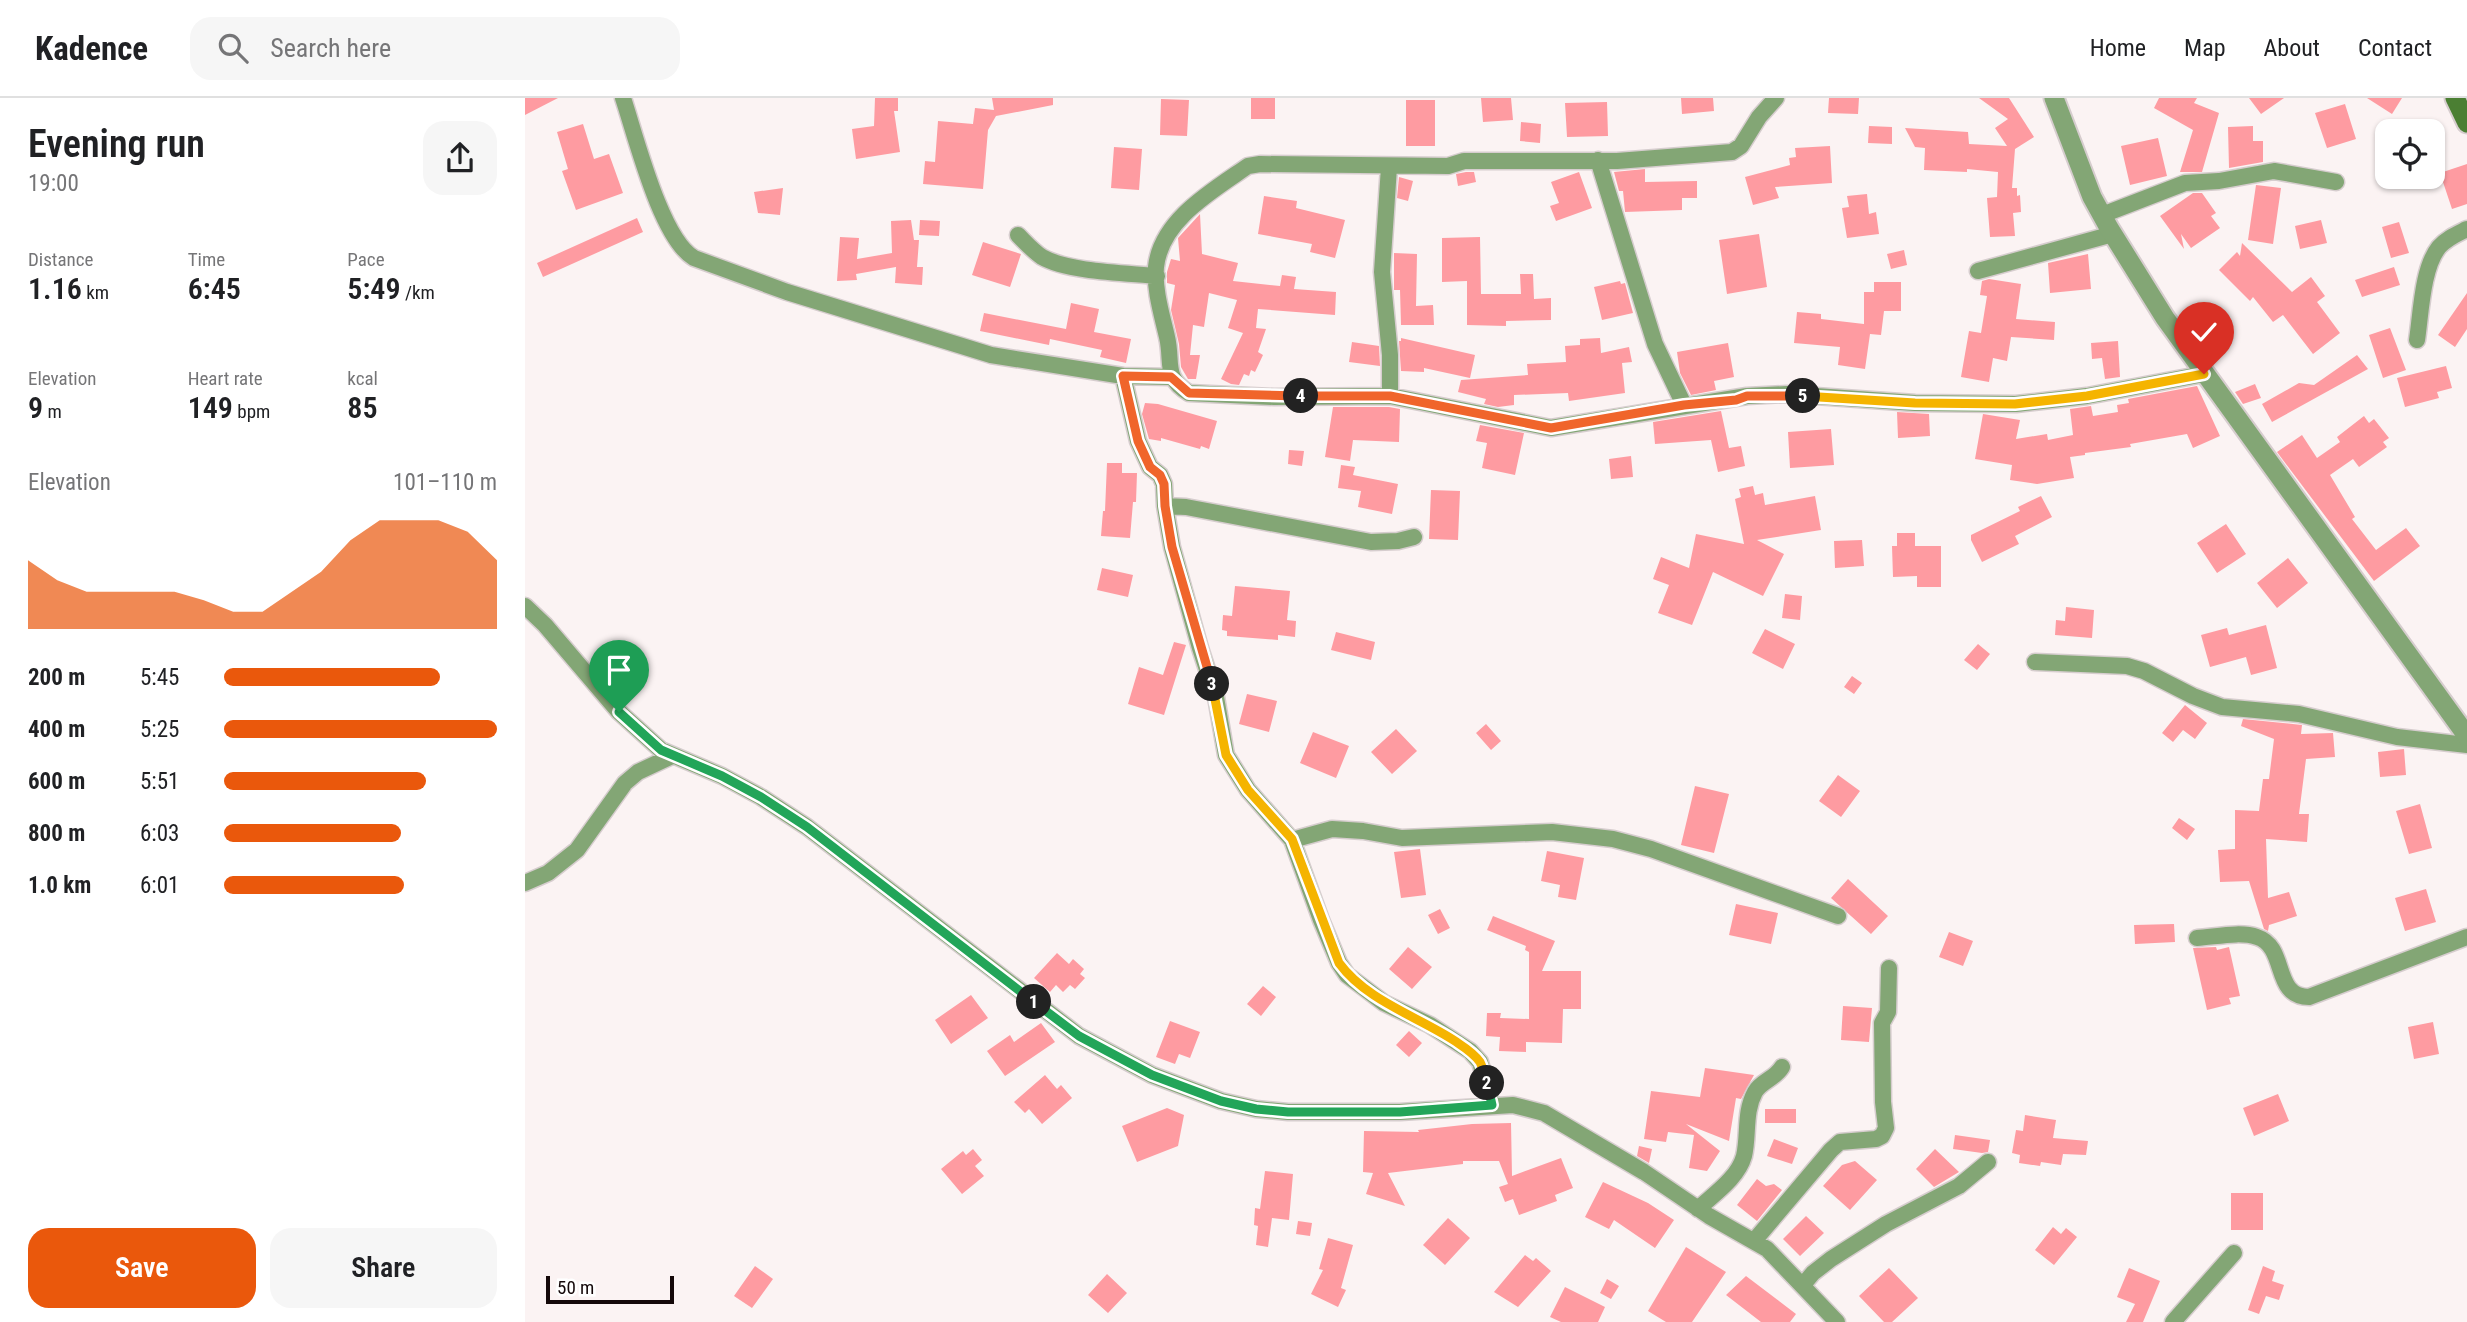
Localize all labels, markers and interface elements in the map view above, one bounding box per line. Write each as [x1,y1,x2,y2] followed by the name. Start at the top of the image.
[190,17,680,80] search box
[35,29,148,68] text: Kadence
[214,29,252,67] icon: search
[270,33,391,63] text: Search here
[2090,34,2146,62] text: Home
[2184,34,2226,62] text: Map
[2264,34,2320,62] text: About
[2358,34,2432,62] text: Contact
[2375,119,2445,189] map controls
[2375,119,2445,189] button: locate
[423,121,497,195] button: share
[28,122,205,166] text: Evening run
[28,170,79,197] text: 19:00
[28,248,93,271] text: Distance
[188,248,225,271] text: Time
[347,248,385,271] text: Pace
[28,271,82,306] text: 1.16
[188,271,241,306] text: 6:45
[347,271,401,306] text: 5:49
[82,281,109,304] text: km
[401,281,435,304] text: /km
[2174,302,2234,374] pin
[2185,313,2223,351] icon: check
[28,367,96,390] text: Elevation
[188,367,263,390] text: Heart rate
[347,367,378,390] text: kcal
[1283,378,1319,414] pin: 4
[1785,378,1821,414] pin: 5
[1296,384,1305,407] text: 4
[1798,384,1807,407] text: 5
[28,390,43,425] text: 9
[188,390,233,425] text: 149
[347,390,378,425] text: 85
[43,400,62,423] text: m
[233,400,270,423] text: bpm
[28,469,111,496] text: Elevation
[393,469,497,496] text: 101–110 m
[589,640,649,712] pin
[600,651,638,689] icon: arrive
[28,664,85,691] text: 200 m
[140,664,179,691] text: 5:45
[1195,666,1229,702] pin: 3
[1207,672,1216,695] text: 3
[28,716,85,743] text: 400 m
[140,716,179,743] text: 5:25
[28,768,85,795] text: 600 m
[140,768,179,795] text: 5:51
[28,820,85,847] text: 800 m
[140,820,179,847] text: 6:03
[28,872,91,899] text: 1.0 km
[140,872,179,899] text: 6:01
[1016,984,1051,1020] pin: 1
[1029,990,1038,1013] text: 1
[1469,1066,1504,1100] pin: 2
[1482,1071,1491,1094] text: 2
[28,1228,256,1308] button: Save
[270,1228,497,1308] button: Share
[546,1273,674,1305] scale bar
[557,1276,594,1299] text: 50 m

